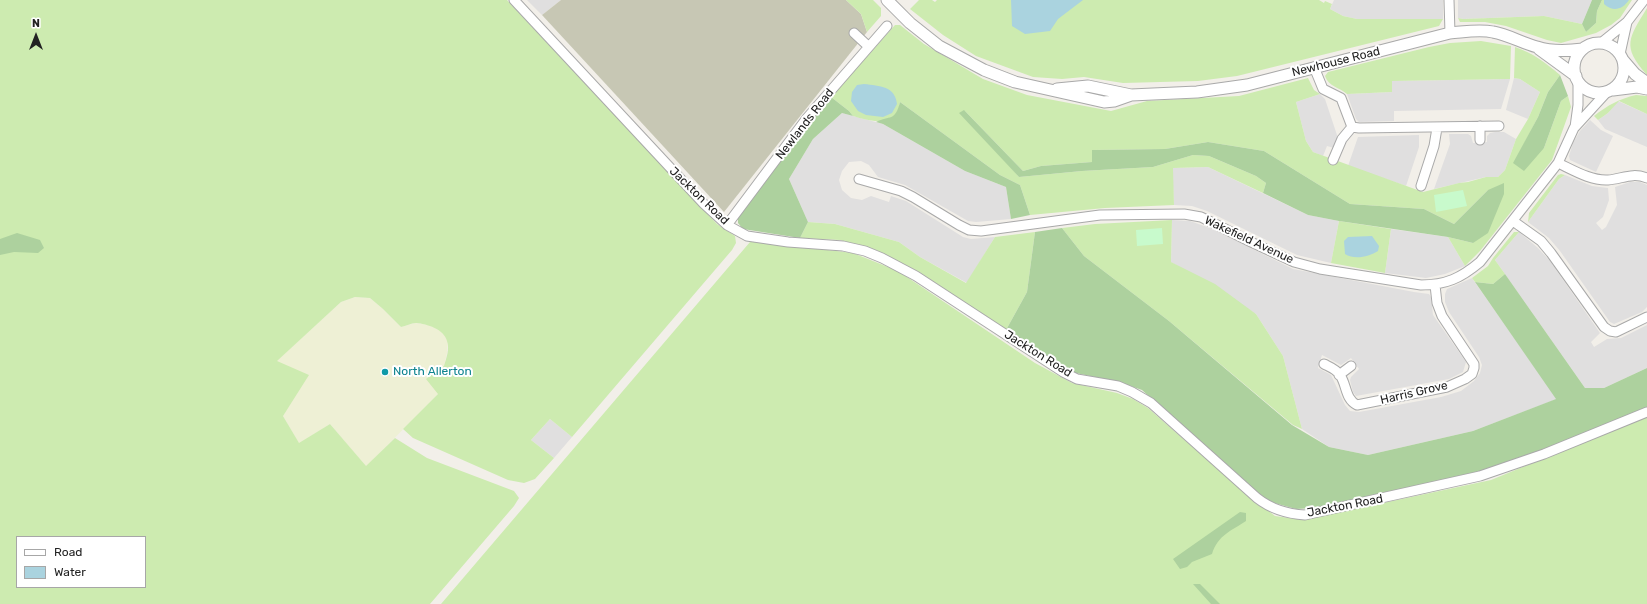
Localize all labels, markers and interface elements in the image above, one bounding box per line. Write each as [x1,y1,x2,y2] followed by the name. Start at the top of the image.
[16,16,56,56] north arrow
[32,17,40,30] text: N
[1291,44,1381,80] street label: Newhouse Road
[773,86,837,162] street label: Newlands Road
[666,164,732,228] street label: Jackton Road
[1202,213,1296,267] street label: Wakefield Avenue
[1001,327,1075,381] street label: Jackton Road
[393,365,472,379] place label: North Allerton
[380,367,390,377] marker: North Allerton
[1379,378,1449,408] street label: Harris Grove
[1306,492,1384,520] street label: Jackton Road
[16,536,146,588] legend
[54,545,82,559] text: Road
[54,565,86,579] text: Water

